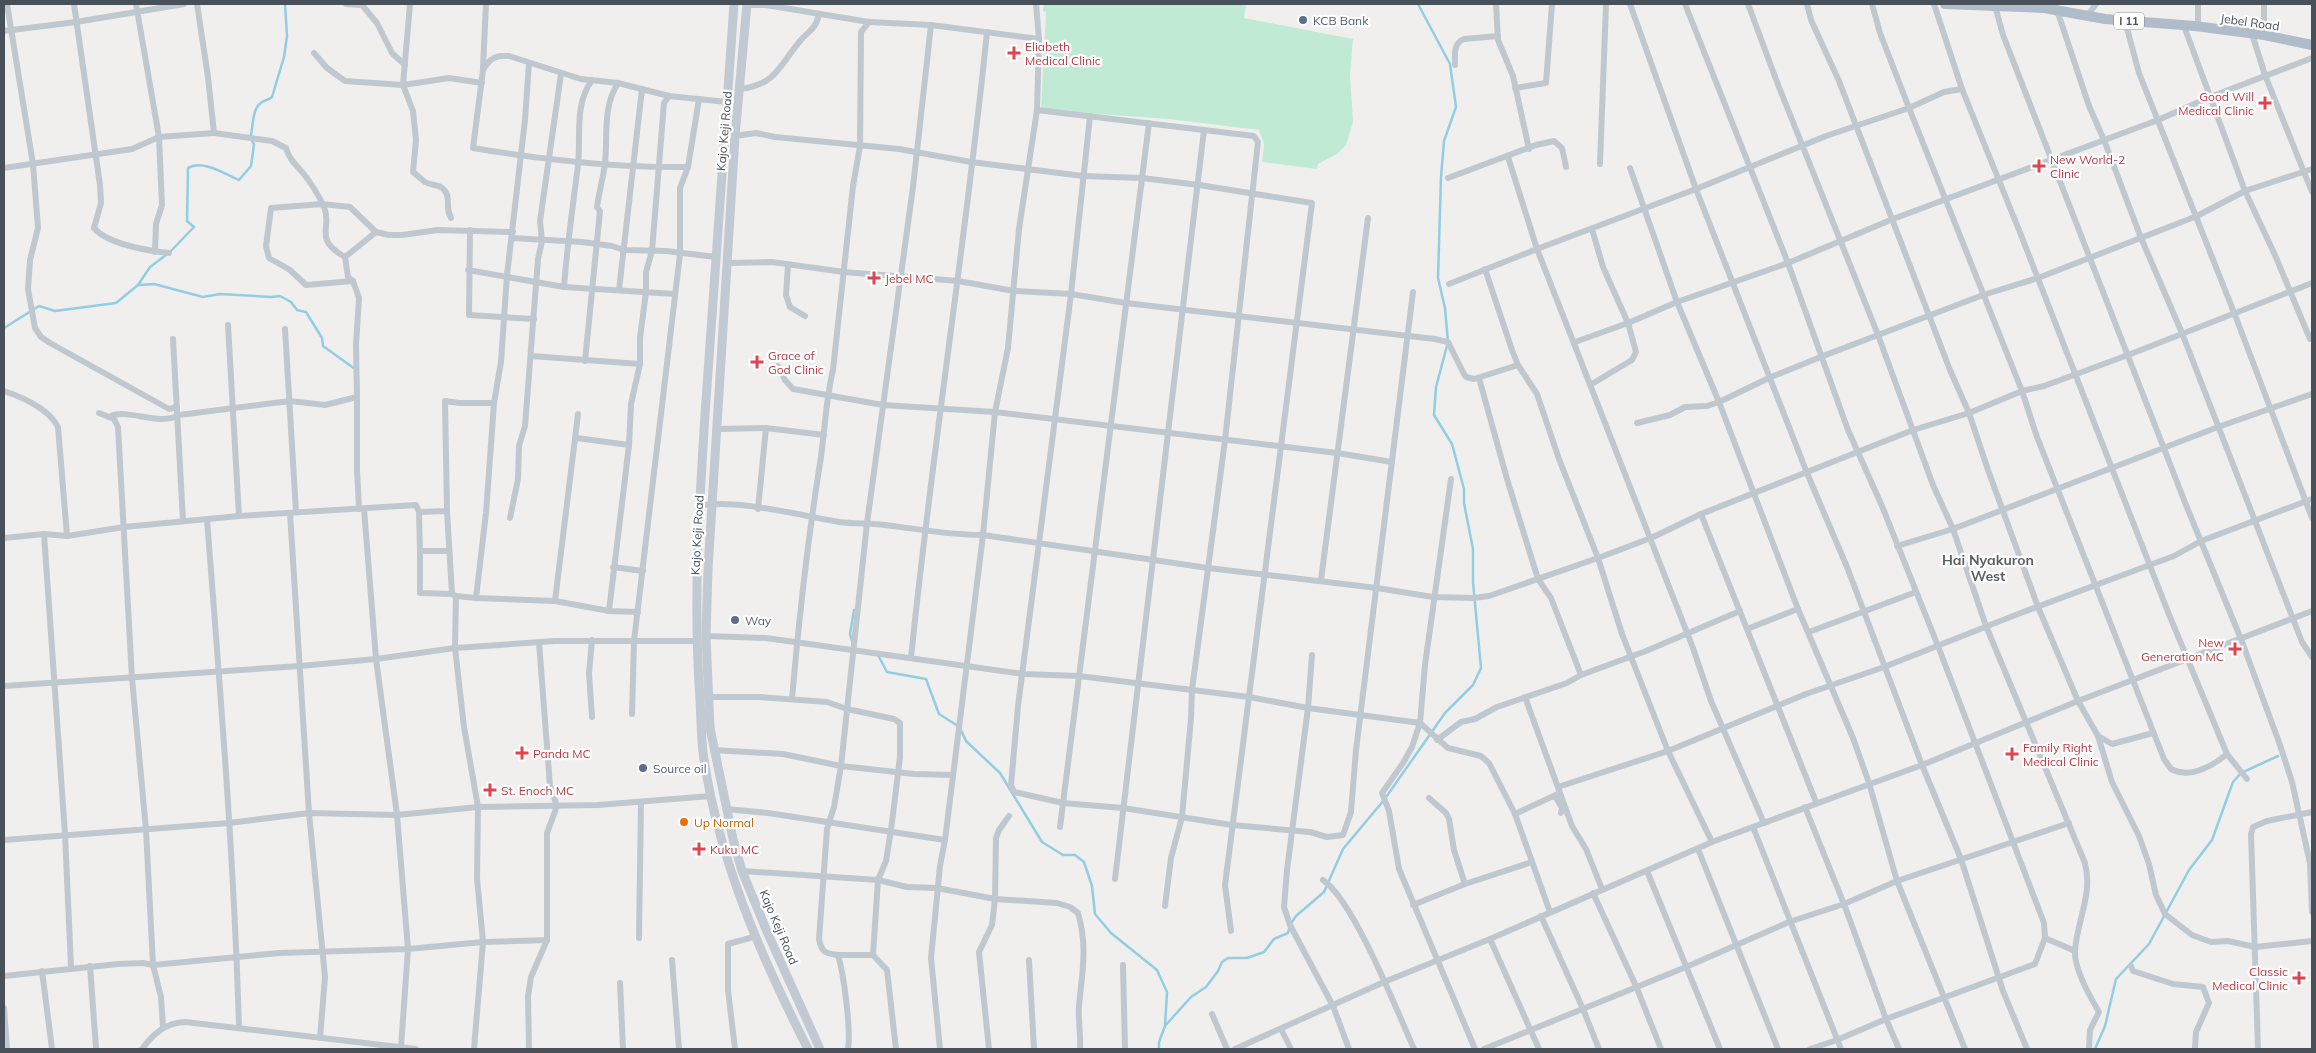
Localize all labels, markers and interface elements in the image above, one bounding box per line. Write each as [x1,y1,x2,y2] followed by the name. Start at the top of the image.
[2219,10,2281,34] street label: Jebel Road
[2114,12,2144,30] road number: I 11
[1313,13,1369,28] place label: KCB Bank
[1297,14,1309,26] marker: KCB Bank
[1025,39,1101,68] place label: Eliabeth Medical Clinic
[1007,46,1021,60] marker: Eliabeth Medical Clinic
[2178,89,2254,118] place label: Good Will Medical Clinic
[713,91,735,171] street label: Kajo Keji Road
[2258,96,2272,110] marker: Good Will Medical Clinic
[2050,152,2125,181] place label: New World-2 Clinic
[2032,159,2046,173] marker: New World-2 Clinic
[867,271,881,285] marker: Jebel MC
[885,271,934,286] place label: Jebel MC
[768,348,824,377] place label: Grace of God Clinic
[750,355,764,369] marker: Grace of God Clinic
[687,495,707,575] street label: Kajo Keji Road
[1942,551,2034,585] district label: Hai Nyakuron West
[745,613,772,628] place label: Way
[729,614,741,626] marker: Way
[2141,635,2225,664] place label: New Generation MC
[2228,642,2242,656] marker: New Generation MC
[2023,740,2099,769] place label: Family Right Medical Clinic
[515,746,529,760] marker: Panda MC
[533,746,591,761] place label: Panda MC
[2005,747,2019,761] marker: Family Right Medical Clinic
[653,761,707,776] place label: Source oil
[637,762,649,774] marker: Source oil
[483,783,497,797] marker: St. Enoch MC
[501,783,574,798] place label: St. Enoch MC
[694,815,754,830] place label: Up Normal
[678,816,690,828] marker: Up Normal
[692,842,706,856] marker: Kuku MC
[710,842,759,857] place label: Kuku MC
[756,887,802,967] street label: Kajo Keji Road
[2212,964,2288,993] place label: Classic Medical Clinic
[2292,971,2306,985] marker: Classic Medical Clinic

